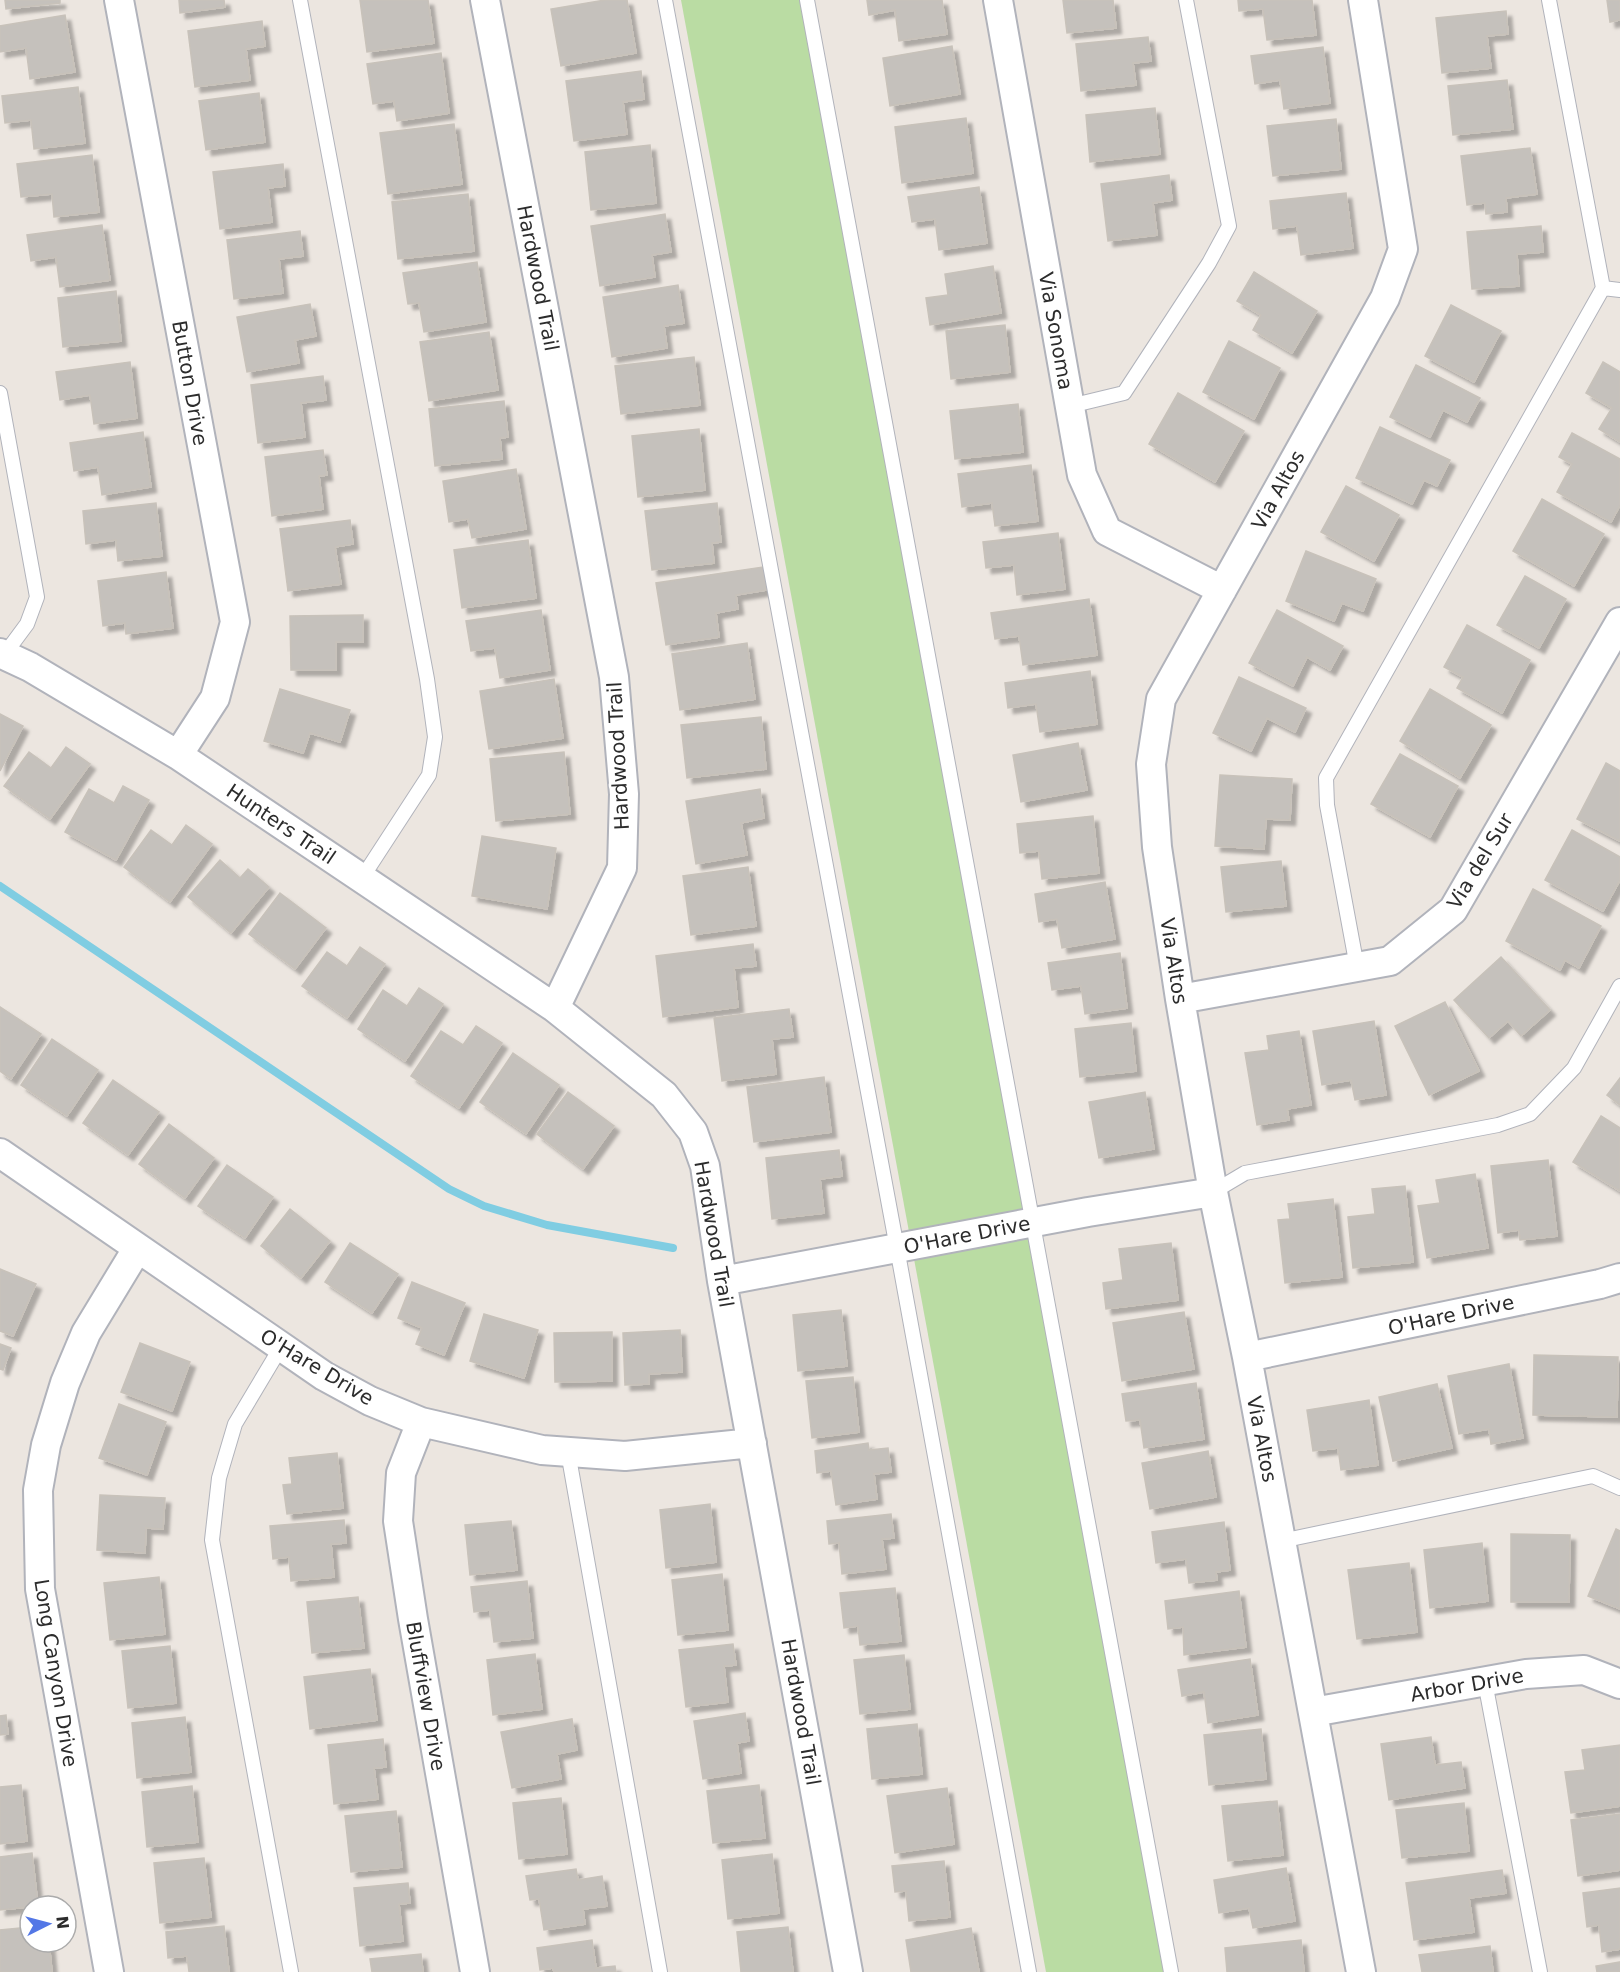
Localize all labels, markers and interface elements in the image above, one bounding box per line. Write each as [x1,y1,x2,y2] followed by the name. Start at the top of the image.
[512,203,564,353] street label: Hardwood Trail
[1034,270,1078,392] street label: Via Sonoma
[167,319,213,447] street label: Button Drive
[1246,446,1310,534] street label: Via Altos
[602,681,634,831] street label: Hardwood Trail
[222,779,340,869] street label: Hunters Trail
[1442,808,1518,913] street label: Via del Sur
[1155,916,1193,1006] street label: Via Altos
[689,1159,739,1309] street label: Hardwood Trail
[902,1211,1032,1259] street label: O'Hare Drive
[1386,1290,1516,1340] street label: O'Hare Drive
[256,1324,378,1410] street label: O'Hare Drive
[1242,1394,1282,1484] street label: Via Altos
[29,1577,83,1769] street label: Long Canyon Drive
[401,1619,451,1773] street label: Bluffview Drive
[776,1637,826,1787] street label: Hardwood Trail
[1408,1663,1526,1707] street label: Arbor Drive
[18,1894,78,1954] north arrow
[52,1915,73,1930] text: N

